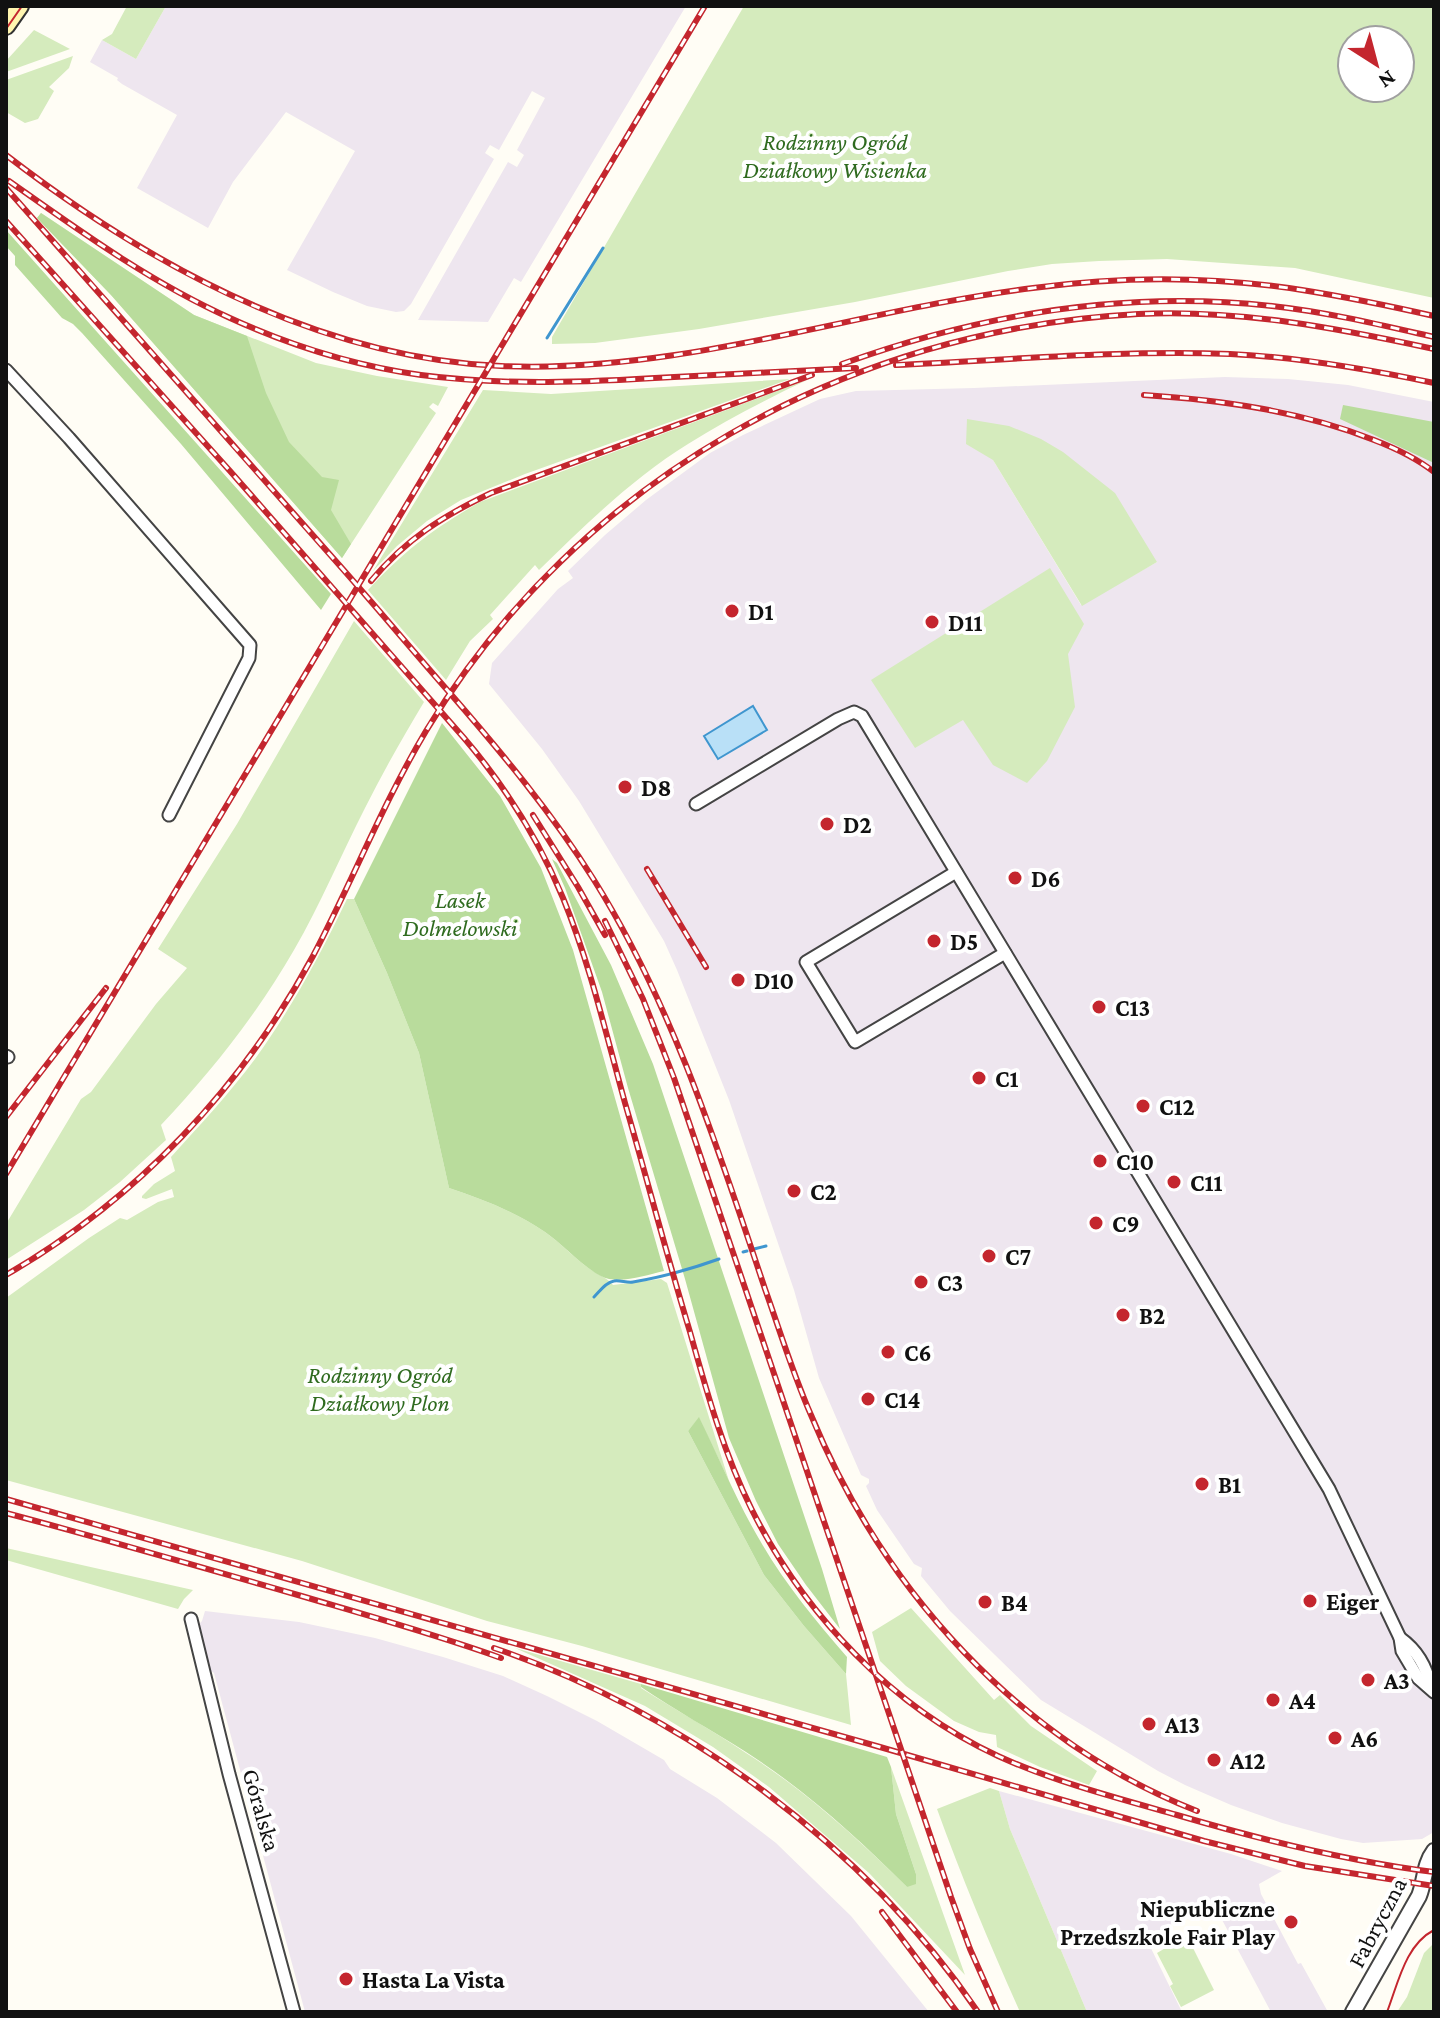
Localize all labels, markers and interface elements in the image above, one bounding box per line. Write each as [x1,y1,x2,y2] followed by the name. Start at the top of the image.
[1336,24,1416,104] north arrow
[1374,65,1401,94] text: N
[743,128,927,183] park label: Rodzinny Ogród Działkowy Wisienka
[748,598,774,625] place label: D1
[723,602,741,620] marker: D1
[948,609,983,636] place label: D11
[923,613,941,631] marker: D11
[641,774,672,801] place label: D8
[616,778,634,796] marker: D8
[843,811,872,838] place label: D2
[818,815,836,833] marker: D2
[1031,865,1061,892] place label: D6
[1006,869,1024,887] marker: D6
[403,886,518,941] park label: Lasek Dolmelowski
[950,928,978,955] place label: D5
[925,932,943,950] marker: D5
[754,967,794,994] place label: D10
[729,971,747,989] marker: D10
[1115,994,1150,1021] place label: C13
[1090,998,1108,1016] marker: C13
[995,1065,1019,1092] place label: C1
[970,1069,988,1087] marker: C1
[1159,1093,1195,1120] place label: C12
[1134,1097,1152,1115] marker: C12
[1116,1148,1154,1175] place label: C10
[1091,1152,1109,1170] marker: C10
[1190,1169,1223,1196] place label: C11
[1165,1173,1183,1191] marker: C11
[810,1178,837,1205] place label: C2
[785,1182,803,1200] marker: C2
[1112,1210,1140,1237] place label: C9
[1087,1214,1105,1232] marker: C9
[1005,1243,1031,1270] place label: C7
[980,1247,998,1265] marker: C7
[937,1269,963,1296] place label: C3
[912,1273,930,1291] marker: C3
[1139,1302,1165,1329] place label: B2
[1114,1306,1132,1324] marker: B2
[904,1339,932,1366] place label: C6
[879,1343,897,1361] marker: C6
[307,1361,453,1416] park label: Rodzinny Ogród Działkowy Plon
[884,1386,921,1413] place label: C14
[859,1390,877,1408] marker: C14
[1218,1471,1241,1498] place label: B1
[1193,1475,1211,1493] marker: B1
[1326,1588,1380,1615] place label: Eiger
[1001,1589,1028,1616] place label: B4
[1301,1592,1319,1610] marker: Eiger
[976,1593,994,1611] marker: B4
[1383,1667,1410,1694] place label: A3
[1359,1671,1377,1689] marker: A3
[1288,1687,1316,1714] place label: A4
[1264,1691,1282,1709] marker: A4
[1164,1711,1200,1738] place label: A13
[1140,1715,1158,1733] marker: A13
[1350,1725,1378,1752] place label: A6
[1326,1729,1344,1747] marker: A6
[1229,1747,1265,1774] place label: A12
[1205,1751,1223,1769] marker: A12
[237,1766,287,1854] street label: Góralska
[1342,1872,1412,1972] street label: Fabryczna
[1060,1895,1275,1950] place label: Niepubliczne Przedszkole Fair Play
[1282,1913,1300,1931] marker: Niepubliczne Przedszkole Fair Play
[362,1966,505,1993] place label: Hasta La Vista
[337,1970,355,1988] marker: Hasta La Vista

